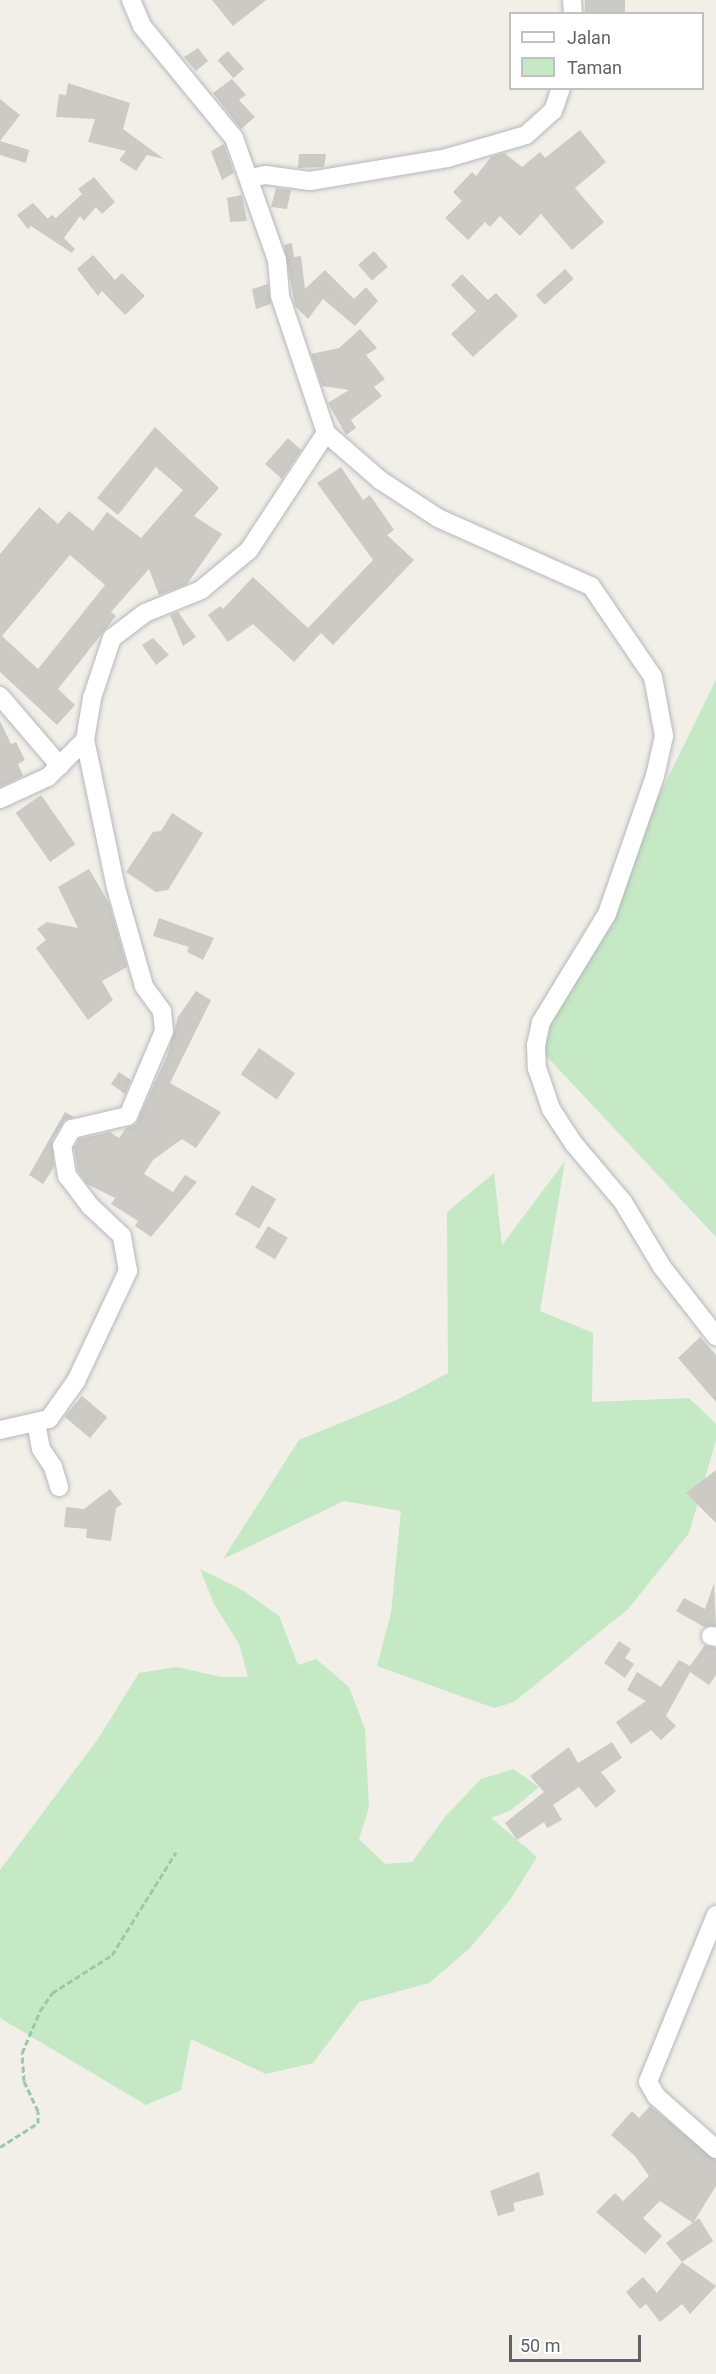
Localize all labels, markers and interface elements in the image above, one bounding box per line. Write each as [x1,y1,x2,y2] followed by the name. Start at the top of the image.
[509,12,704,90] legend
[567,27,611,48] text: Jalan
[567,57,622,78] text: Taman
[512,2323,644,2361] scale bar
[520,2335,560,2356] text: 50 m

